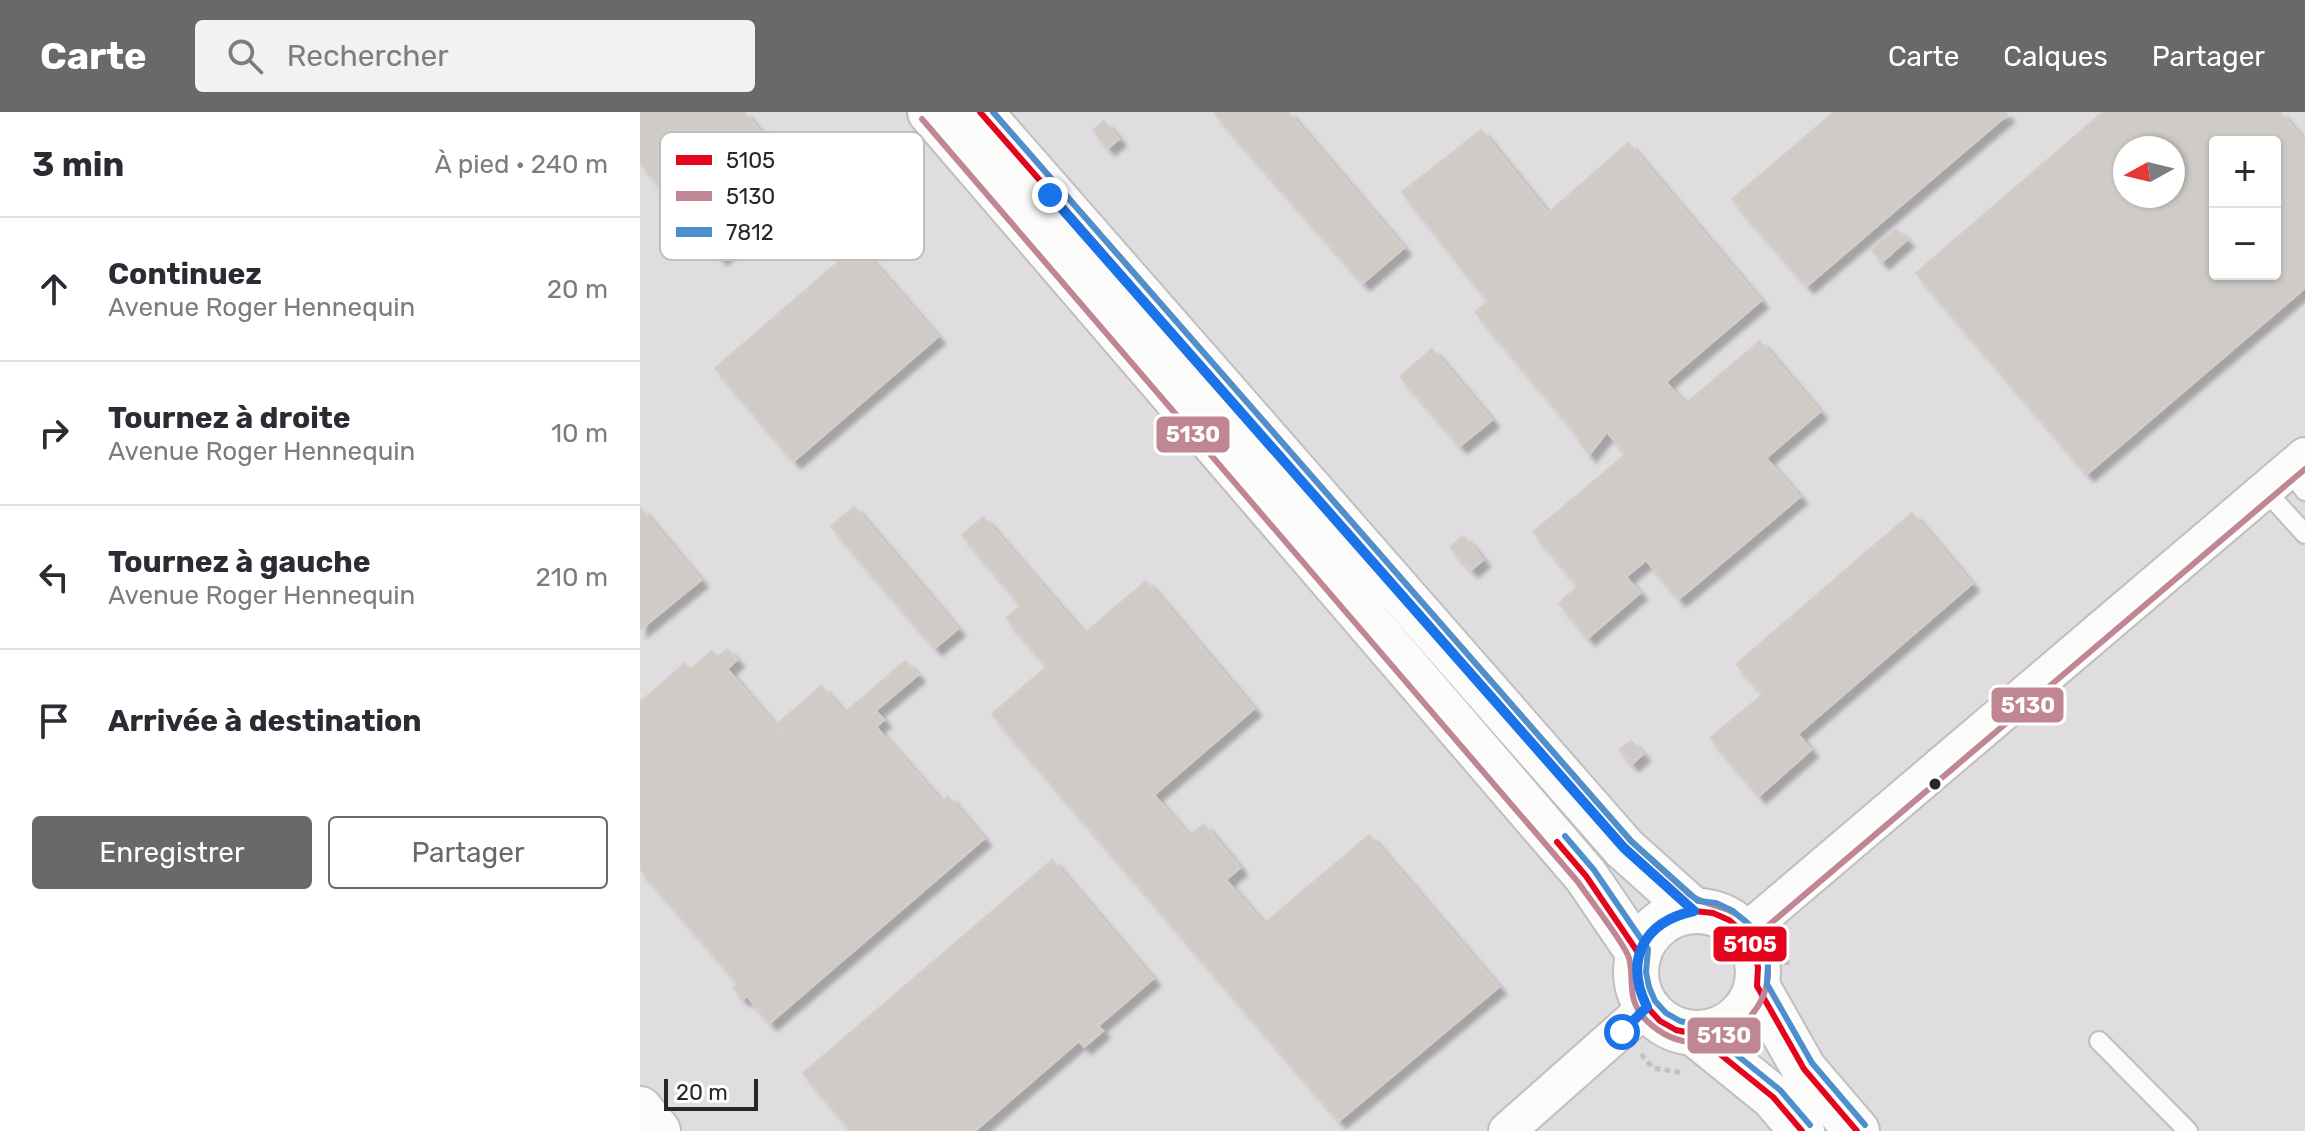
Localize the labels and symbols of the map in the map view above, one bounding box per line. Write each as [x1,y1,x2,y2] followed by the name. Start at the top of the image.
[660,132,924,260] legend
[2113,136,2185,208] north arrow
[726,147,775,174] text: 5105
[1032,177,1068,213] route end
[726,183,775,210] text: 5130
[726,219,774,246] text: 7812
[1155,415,1231,454] line badge: 5130
[1166,421,1220,448] text: 5130
[1990,686,2065,724] line badge: 5130
[2001,692,2055,719] text: 5130
[1927,776,1943,792] unlabelled marker
[1712,925,1788,963] line badge: 5105
[1723,931,1777,958] text: 5105
[1604,1014,1640,1050] route start
[1686,1016,1762,1055] line badge: 5130
[1697,1022,1751,1049] text: 5130
[664,1075,758,1111] scale bar

